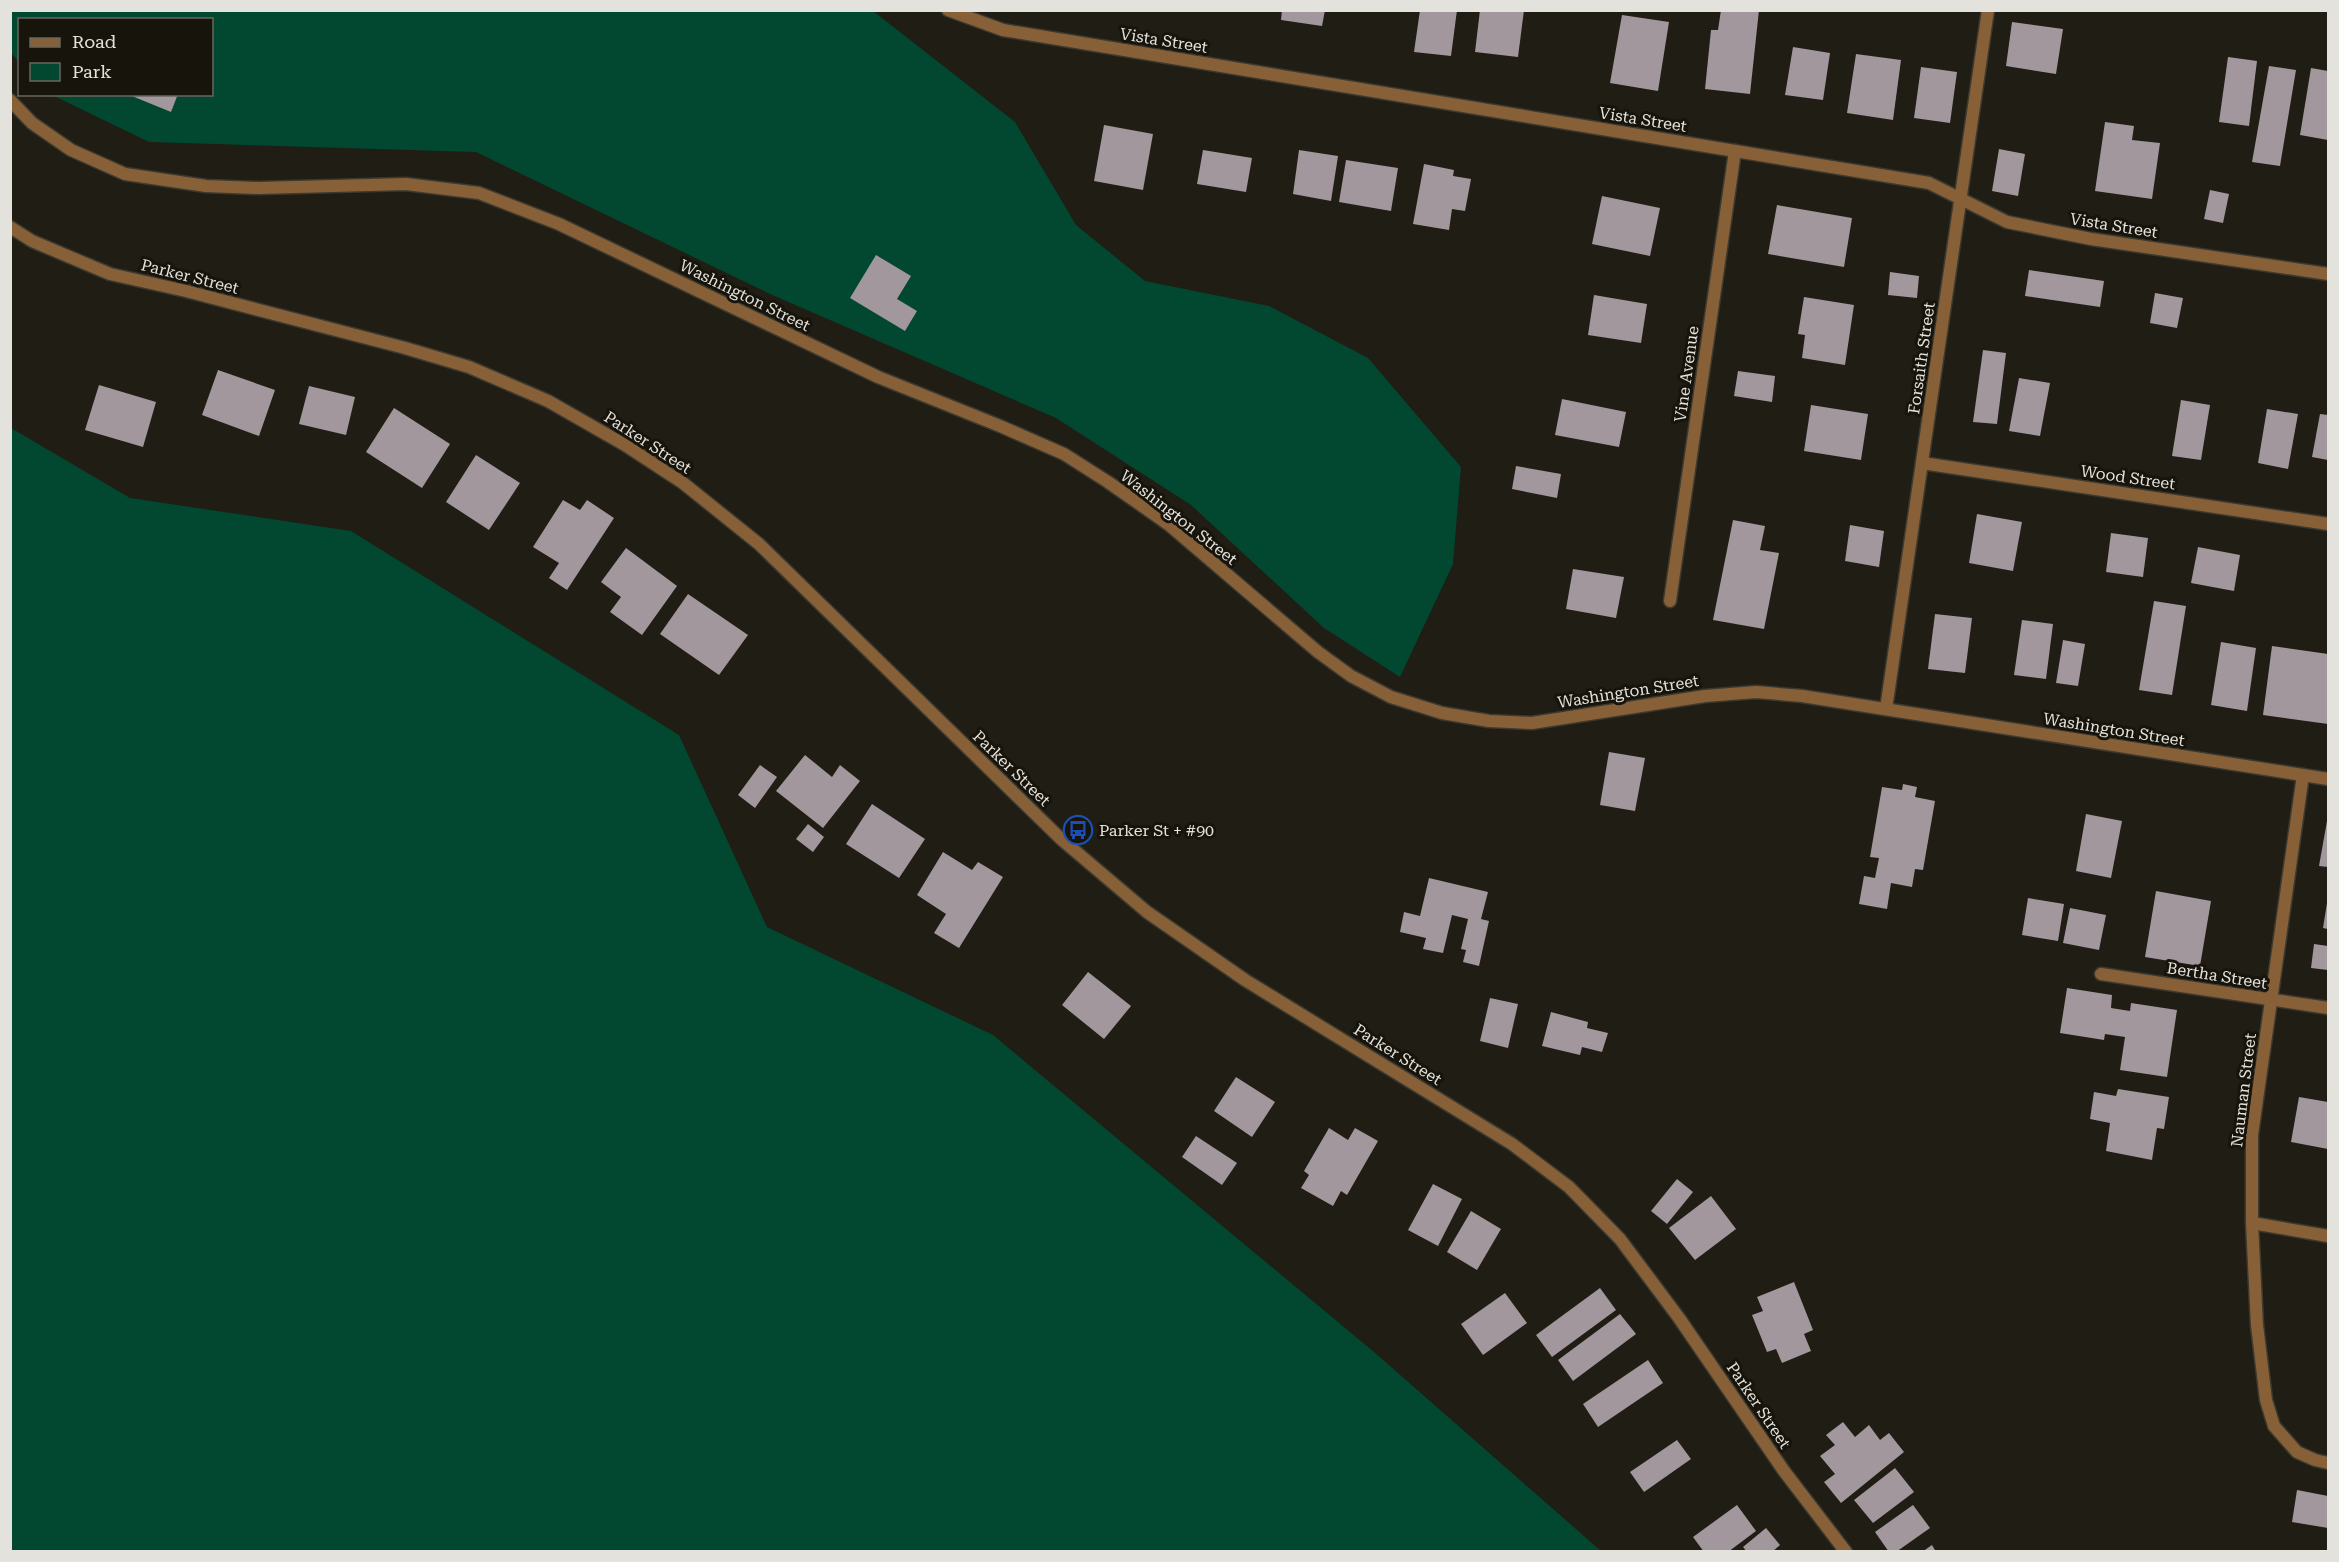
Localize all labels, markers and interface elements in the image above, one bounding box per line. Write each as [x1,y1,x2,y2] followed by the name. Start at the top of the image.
[18,18,213,96] legend
[1119,24,1209,57] street label: Vista Street
[72,31,117,52] text: Road
[72,61,112,82] text: Park
[1598,103,1688,136] street label: Vista Street
[2069,209,2159,242] street label: Vista Street
[139,255,241,298] street label: Parker Street
[676,256,813,335] street label: Washington Street
[1904,301,1939,415] street label: Forsaith Street
[1670,325,1703,423] street label: Vine Avenue
[601,407,695,478] street label: Parker Street
[2079,461,2177,494] street label: Wood Street
[1117,466,1241,569] street label: Washington Street
[1556,671,1700,712] street label: Washington Street
[2042,709,2186,750] street label: Washington Street
[969,727,1054,810] street label: Parker Street
[1062,814,1094,846] bus stop icon: Parker St + #90
[1099,821,1214,840] place label: Parker St + #90
[2165,958,2268,993] street label: Bertha Street
[1350,1020,1445,1089] street label: Parker Street
[2227,1032,2260,1148] street label: Nauman Street
[1723,1358,1794,1452] street label: Parker Street

